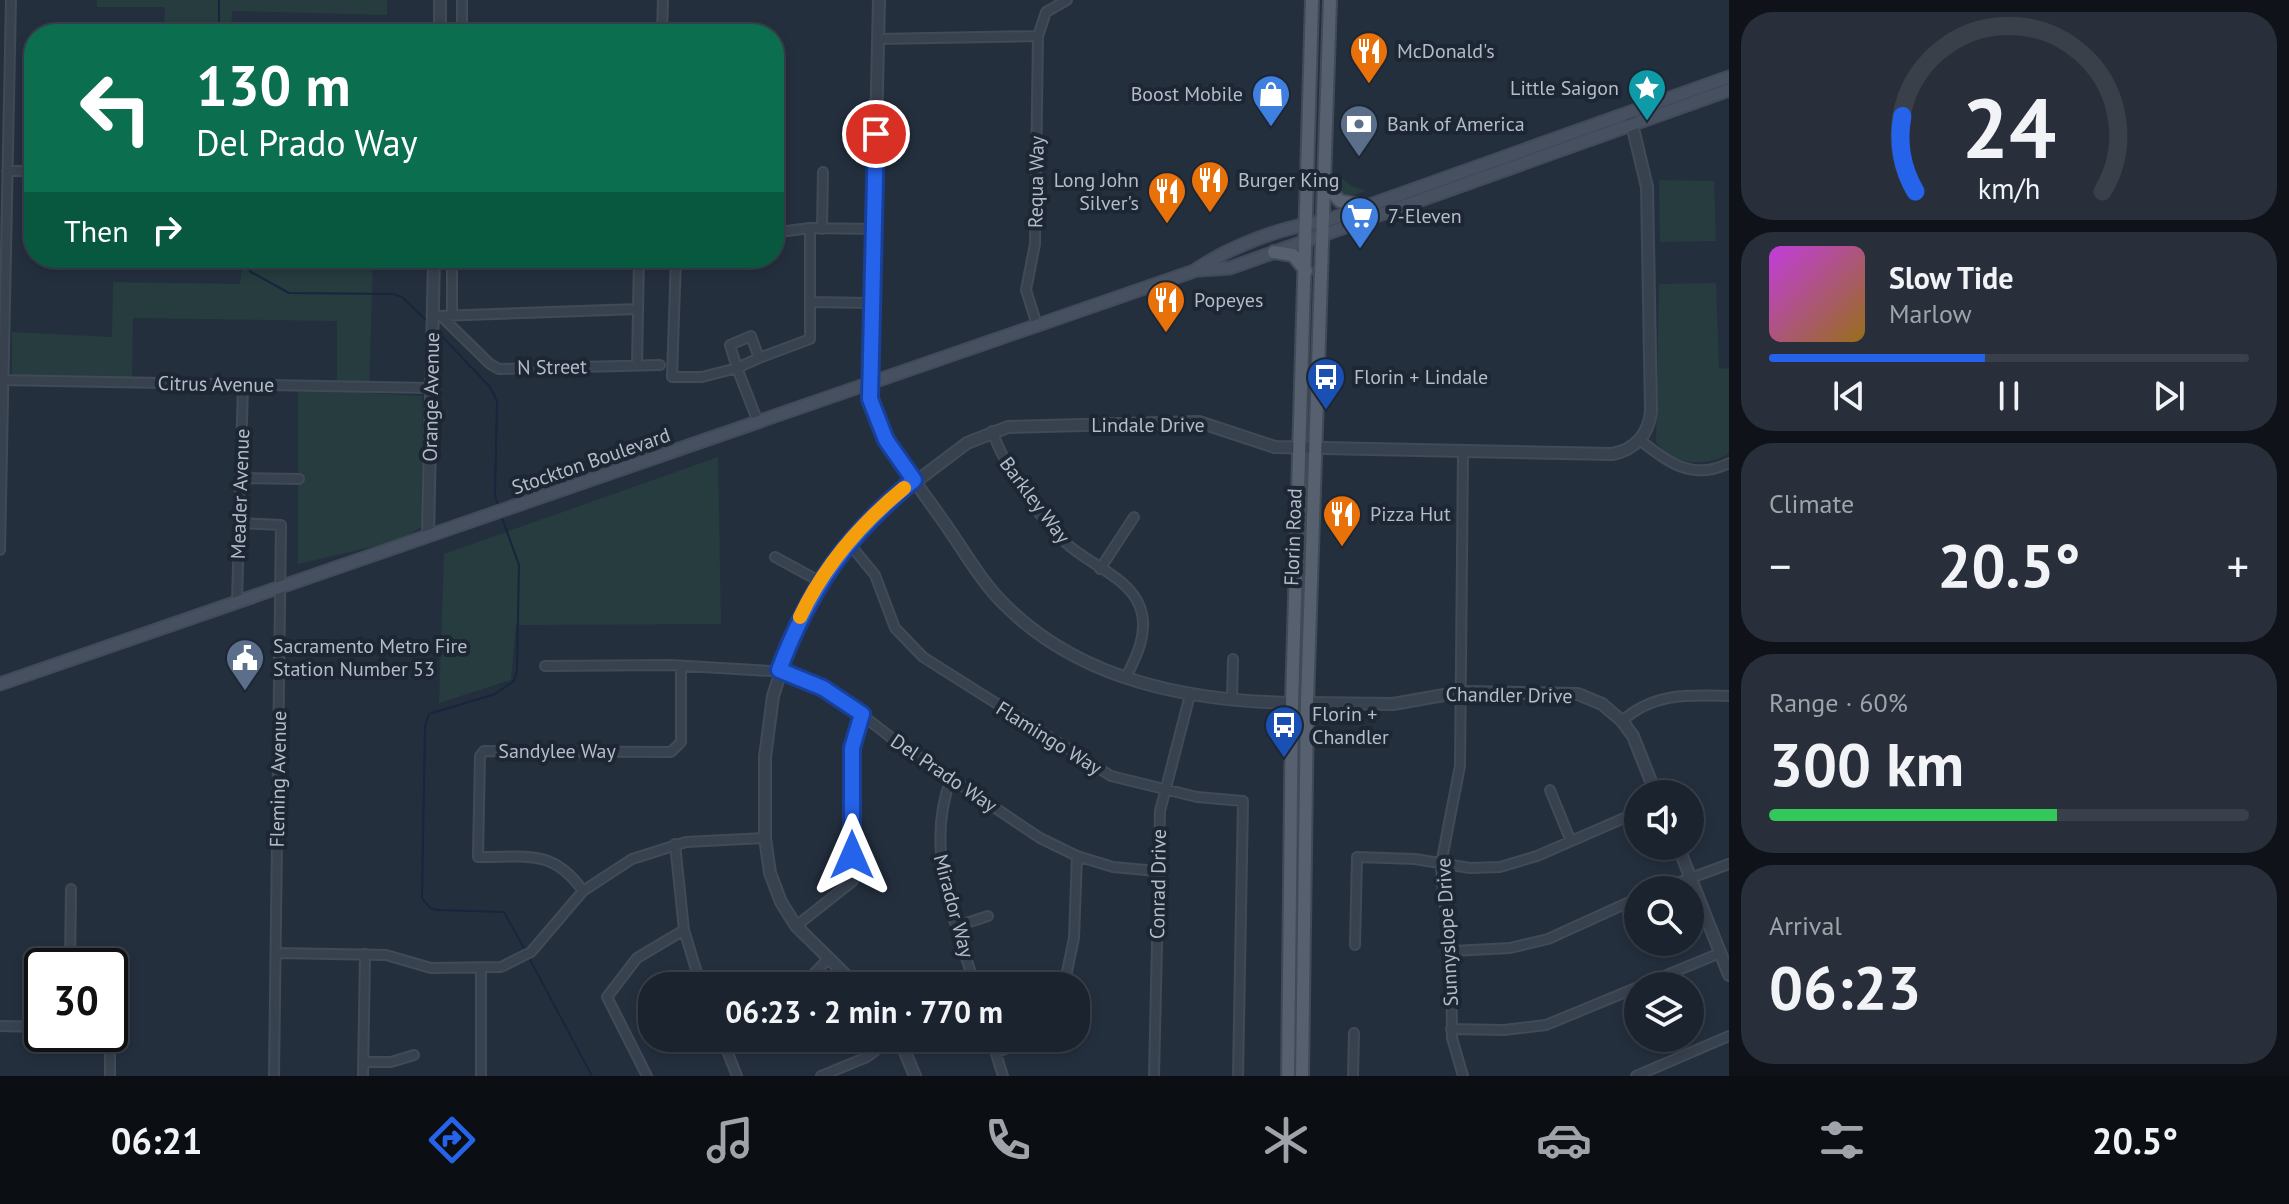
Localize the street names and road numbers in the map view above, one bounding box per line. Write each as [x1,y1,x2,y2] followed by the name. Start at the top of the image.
[1022,135,1050,228] street label: Requa Way
[417,332,445,462] street label: Orange Avenue
[517,353,587,381] street label: N Street
[157,370,275,398] street label: Citrus Avenue
[1091,412,1205,438] street label: Lindale Drive
[508,422,674,500] street label: Stockton Boulevard
[225,428,255,560] street label: Meader Avenue
[994,451,1077,549] street label: Barkley Way
[1278,488,1308,586] street label: Florin Road
[1445,681,1573,709] street label: Chandler Drive
[991,695,1107,781] street label: Flamingo Way
[264,710,292,848] street label: Fleming Avenue
[886,728,1003,819] street label: Del Prado Way
[498,738,616,764] street label: Sandylee Way
[1144,829,1172,939] street label: Conrad Drive
[928,851,980,961] street label: Mirador Way
[1430,857,1464,1007] street label: Sunnyslope Drive

